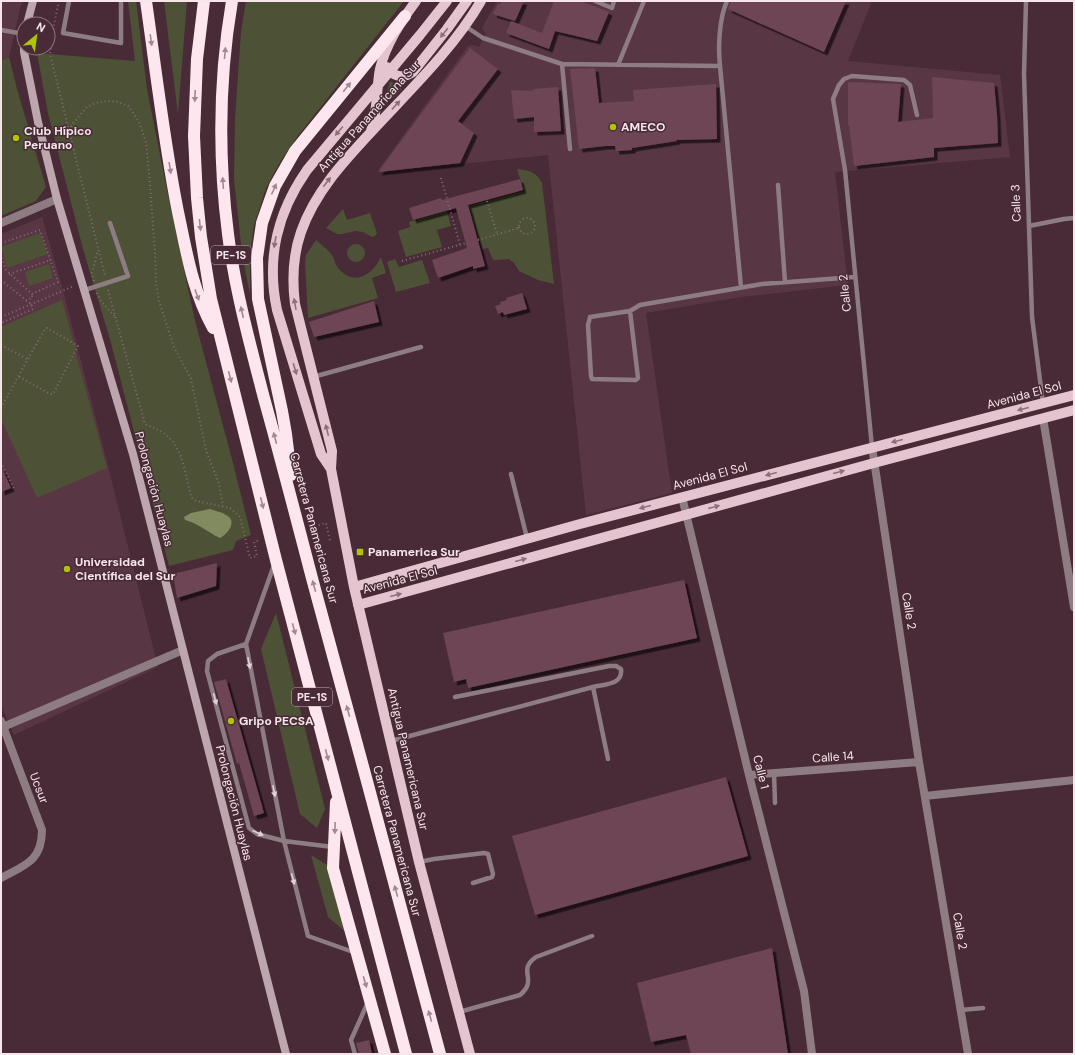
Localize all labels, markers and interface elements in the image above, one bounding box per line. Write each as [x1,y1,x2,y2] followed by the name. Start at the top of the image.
[16,16,56,56] north arrow
[34,19,48,35] text: N
[440,27,449,38] one-way arrow
[148,34,155,46] one-way arrow
[222,47,229,59] one-way arrow
[314,56,424,175] street label: Antigua Panamericana Sur
[343,81,351,92] one-way arrow
[192,90,198,103] one-way arrow
[391,100,401,110] one-way arrow
[621,119,665,135] place label: AMECO
[608,122,618,132] marker: AMECO
[24,123,92,153] place label: Club Hípico Peruano
[334,126,344,136] one-way arrow
[11,133,21,143] marker: Club Hípico Peruano
[167,162,173,174] one-way arrow
[220,177,227,189] one-way arrow
[323,177,332,188] one-way arrow
[271,184,277,195] one-way arrow
[1007,184,1025,222] street label: Calle 3
[197,219,203,231] one-way arrow
[272,236,278,248] one-way arrow
[211,246,251,264] road number: PE-1S
[835,273,855,312] street label: Calle 2
[195,290,201,302] one-way arrow
[292,298,298,310] one-way arrow
[239,306,245,318] one-way arrow
[292,363,298,375] one-way arrow
[227,371,233,383] one-way arrow
[985,377,1063,413] street label: Avenida El Sol
[1017,406,1029,412] one-way arrow
[323,424,329,437] one-way arrow
[131,430,177,548] street label: Prolongación Huaylas
[272,431,278,443] one-way arrow
[891,438,903,444] one-way arrow
[286,451,342,606] street label: Carretera Panamericana Sur
[671,458,749,494] street label: Avenida El Sol
[833,469,845,475] one-way arrow
[765,471,777,477] one-way arrow
[259,497,265,509] one-way arrow
[639,504,651,510] one-way arrow
[708,504,720,510] one-way arrow
[368,544,460,560] place label: Panamerica Sur
[355,547,365,557] marker: Panamerica Sur
[75,554,175,584] place label: Universidad Científica del Sur
[515,557,527,563] one-way arrow
[361,562,439,598] street label: Avenida El Sol
[62,564,72,574] marker: Universidad Científica del Sur
[311,579,317,592] one-way arrow
[898,591,920,631] street label: Calle 2
[390,592,402,598] one-way arrow
[291,623,297,635] one-way arrow
[247,657,253,669] one-way arrow
[384,686,432,832] street label: Antigua Panamericana Sur
[292,688,332,706] road number: PE-1S
[212,693,218,706] one-way arrow
[345,705,351,717] one-way arrow
[239,713,314,729] place label: Gripo PECSA
[226,716,236,726] marker: Gripo PECSA
[212,744,256,862] street label: Prolongación Huaylas
[812,748,854,766] street label: Calle 14
[324,749,330,761] one-way arrow
[749,753,773,791] street label: Calle 1
[369,764,425,919] street label: Carretera Panamericana Sur
[26,770,52,806] street label: Ucsur
[271,785,277,797] one-way arrow
[331,822,338,834] one-way arrow
[252,830,264,836] one-way arrow
[291,873,297,885] one-way arrow
[393,885,399,897] one-way arrow
[949,911,971,951] street label: Calle 2
[362,976,368,988] one-way arrow
[427,1010,433,1022] one-way arrow

